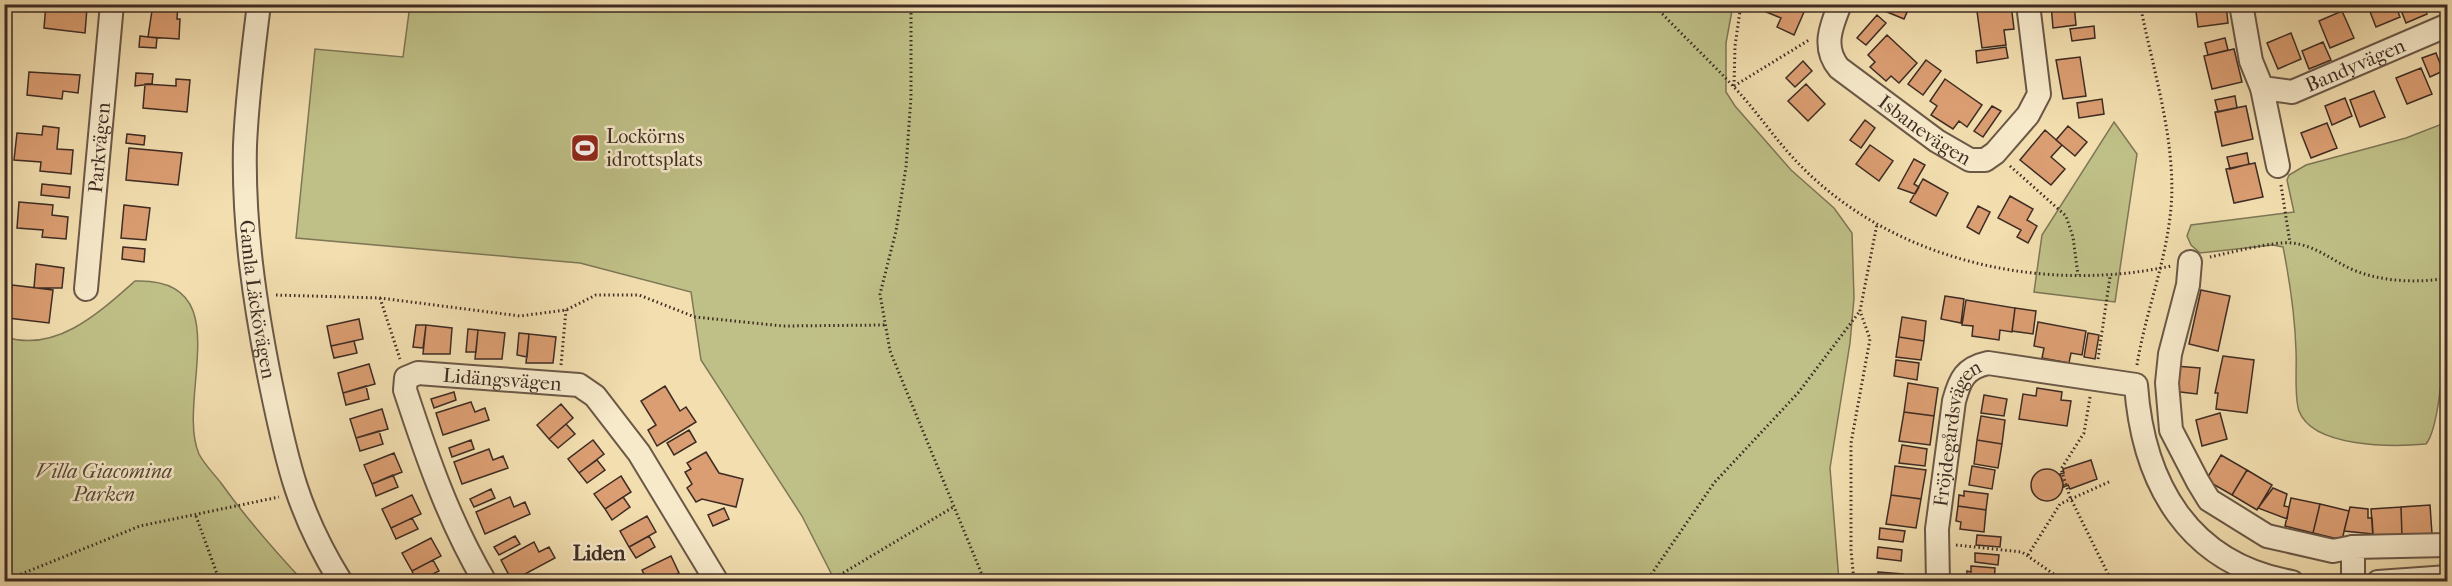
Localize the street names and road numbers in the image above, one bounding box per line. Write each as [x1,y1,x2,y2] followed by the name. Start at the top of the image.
[2302,33,2409,96] street label: Bandyvägen
[1874,90,1976,170] street label: Isbanevägen
[83,101,115,194] street label: Parkvägen
[235,219,281,381] street label: Gamla Läckövägen
[1929,355,1985,508] street label: Fröjdegårdsvägen
[442,363,563,395] street label: Lidängsvägen

